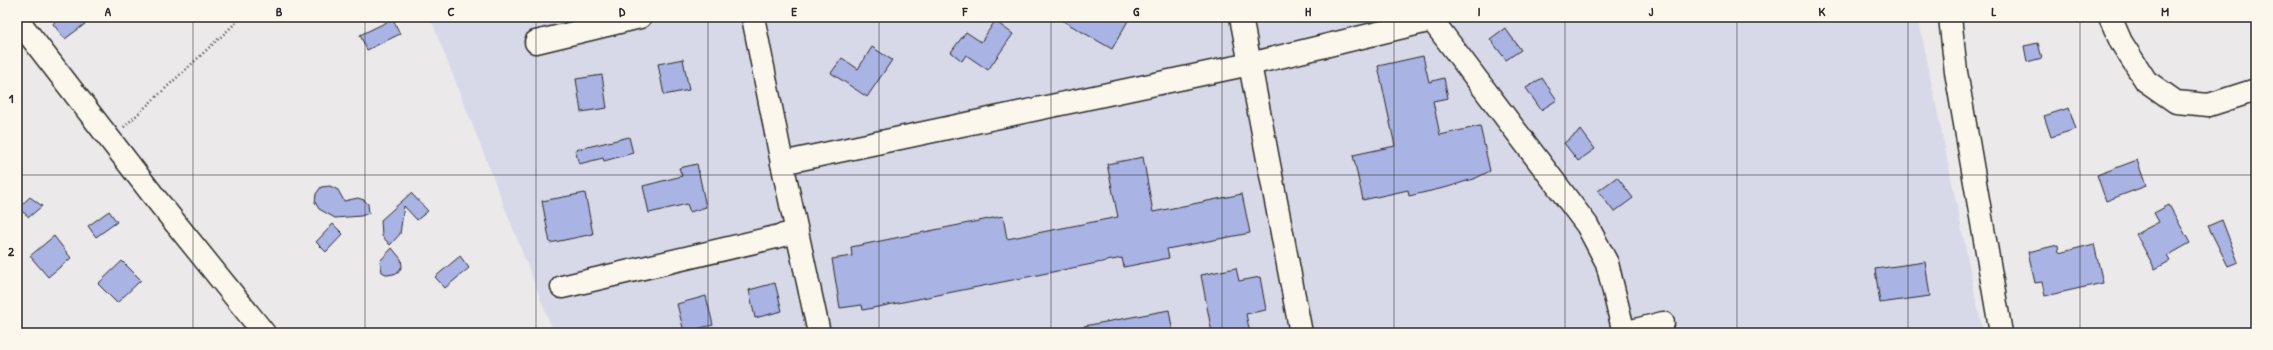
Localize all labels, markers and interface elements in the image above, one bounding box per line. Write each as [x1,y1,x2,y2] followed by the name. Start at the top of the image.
[105,2,112,20] text: A
[276,2,283,20] text: B
[447,2,455,20] text: C
[619,2,626,20] text: D
[791,2,797,20] text: E
[962,2,969,20] text: F
[1133,2,1140,20] text: G
[1305,2,1311,20] text: H
[1477,2,1481,20] text: I
[1649,2,1654,20] text: J
[1819,2,1826,20] text: K
[1992,2,1997,20] text: L
[2161,2,2169,20] text: M
[9,89,14,107] text: 1
[8,242,15,260] text: 2

